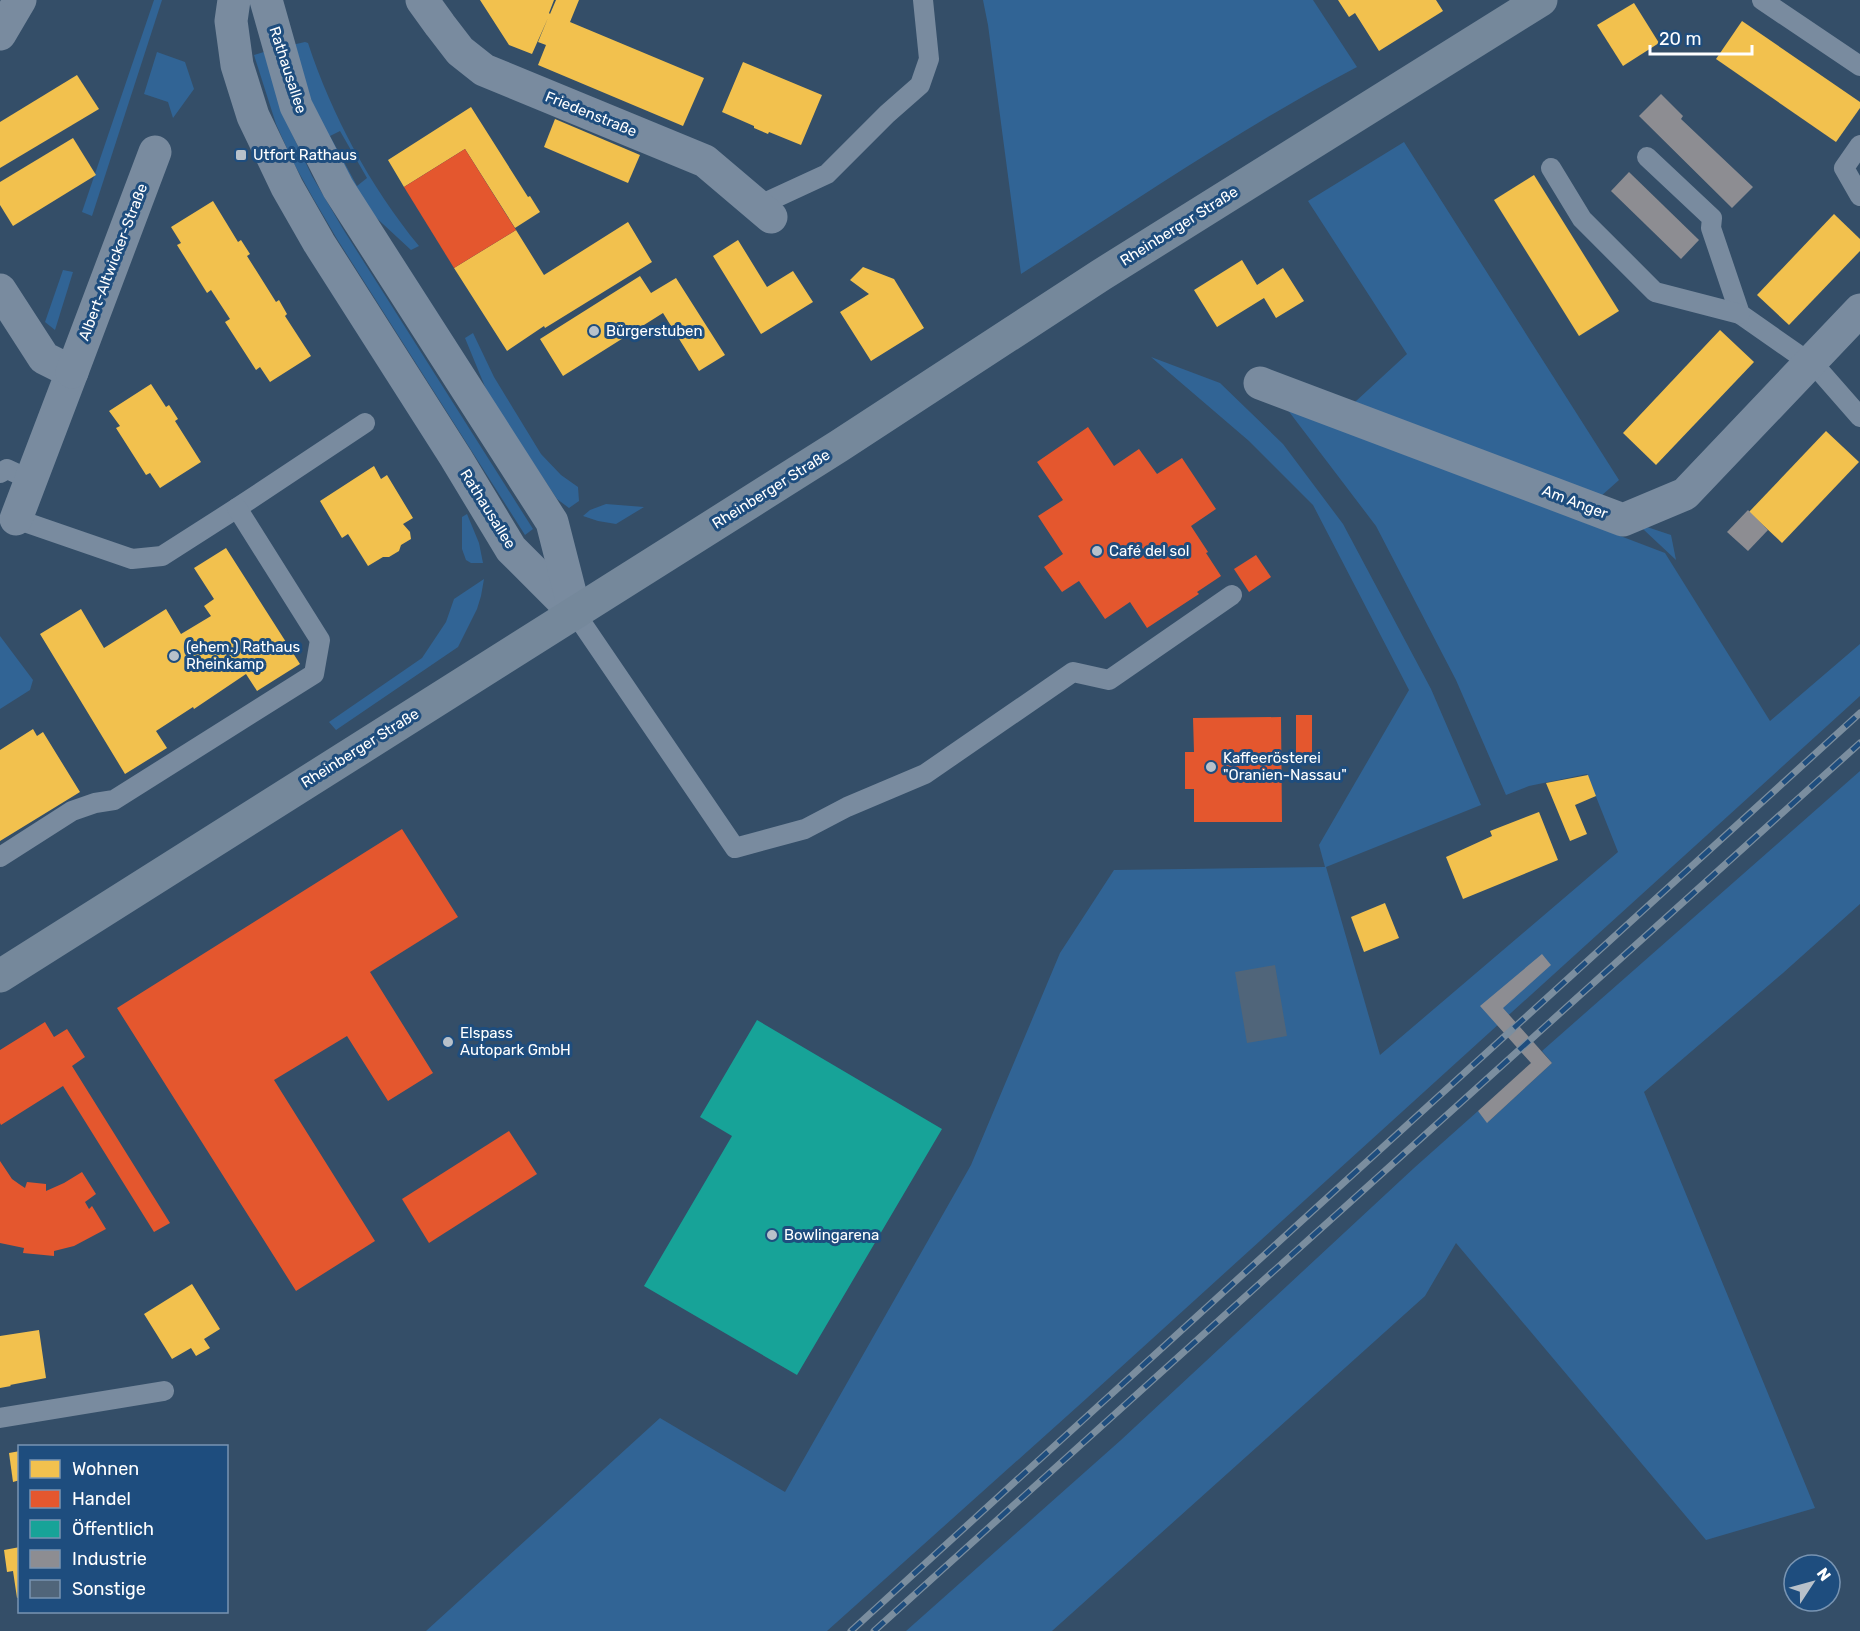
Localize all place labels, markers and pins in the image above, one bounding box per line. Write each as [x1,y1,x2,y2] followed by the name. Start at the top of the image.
[253,146,357,164] place label: Utfort Rathaus
[234,148,248,162] marker: Utfort Rathaus
[606,322,703,340] place label: Bürgerstuben
[587,324,601,338] marker: Bürgerstuben
[1109,542,1189,560] place label: Café del sol
[1090,544,1104,558] marker: Café del sol
[186,638,301,673] place label: (ehem.) Rathaus Rheinkamp
[167,649,181,663] marker: (ehem.) Rathaus Rheinkamp
[1223,749,1347,784] place label: Kaffeerösterei "Oranien-Nassau"
[1204,760,1218,774] marker: Kaffeerösterei "Oranien-Nassau"
[460,1024,571,1059] place label: Elspass Autopark GmbH
[441,1035,455,1049] marker: Elspass Autopark GmbH
[784,1226,879,1244] place label: Bowlingarena
[765,1228,779,1242] marker: Bowlingarena

